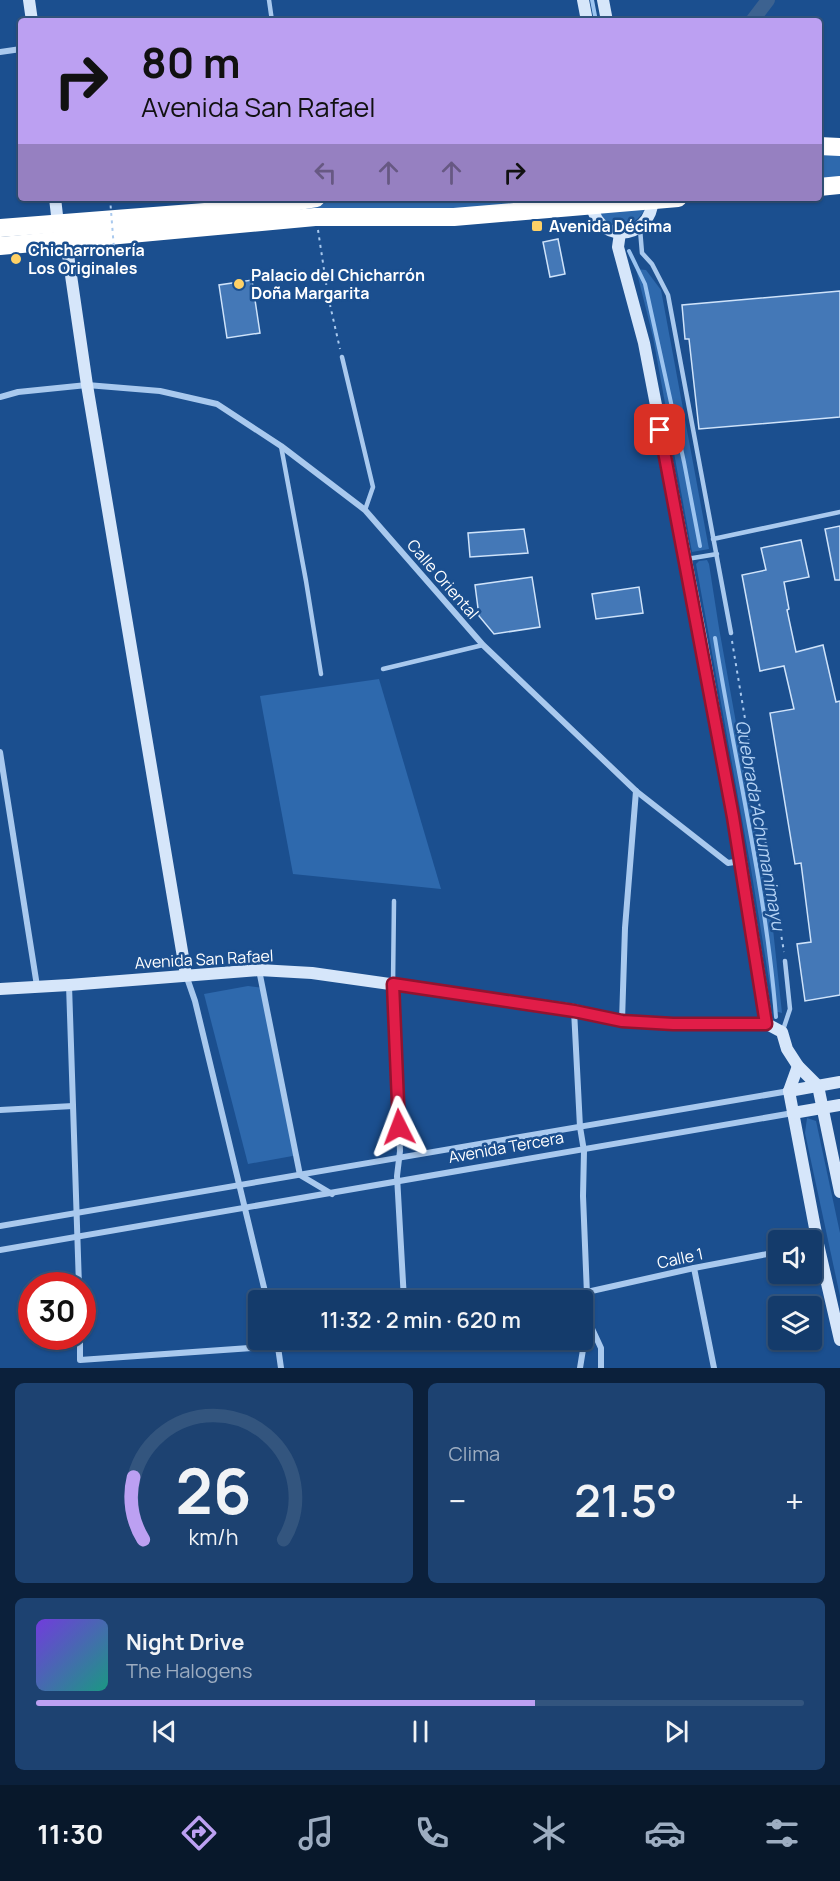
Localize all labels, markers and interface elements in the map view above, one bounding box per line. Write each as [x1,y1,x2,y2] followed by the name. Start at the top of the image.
[141,33,241,91] text: 80 m
[42,42,120,120] icon: right
[141,88,376,125] text: Avenida San Rafael
[309,156,342,189] icon: left
[372,156,405,189] icon: ahead
[435,156,468,189] icon: ahead
[498,156,531,189] icon: right
[549,215,672,237] place label: Avenida Décima
[530,219,544,233] marker: Avenida Décima
[28,239,145,279] place label: Chicharronería Los Originales
[9,252,23,266] marker: Chicharronería Los Originales
[251,264,425,304] place label: Palacio del Chicharrón Doña Margarita
[232,277,246,291] marker: Palacio del Chicharrón Doña Margarita
[634,404,685,455] pin
[643,413,676,446] icon: arrive
[402,534,484,624] street label: Calle Oriental
[731,718,792,933] water label: Quebrada Achumanimayu
[134,944,274,974] street label: Avenida San Rafael
[367,1095,431,1159] position arrow
[447,1126,565,1168] street label: Avenida Tercera
[768,1230,822,1350] map controls
[768,1230,822,1284] button: sound
[655,1242,705,1274] street label: Calle 1
[18,1272,96,1350] speed limit sign: 30
[768,1296,822,1350] button: layers
[320,1305,521,1335] text: 11:32 · 2 min · 620 m
[449,1440,500,1467] text: Clima
[176,1447,252,1533] text: 26
[574,1469,677,1531] text: 21.5°
[449,1478,466,1523] text: −
[785,1478,804,1523] text: +
[189,1522,239,1551] text: km/h
[126,1627,245,1657] text: Night Drive
[126,1657,252,1684] text: The Halogens
[148,1715,181,1748] icon: previous
[404,1715,437,1748] icon: pause
[660,1715,693,1748] icon: next
[178,1812,220,1854] icon: directions
[295,1812,337,1854] icon: music
[411,1812,453,1854] icon: phone
[528,1812,570,1854] icon: climate
[644,1812,686,1854] icon: car
[761,1812,803,1854] icon: filters
[37,1815,104,1852] text: 11:30

